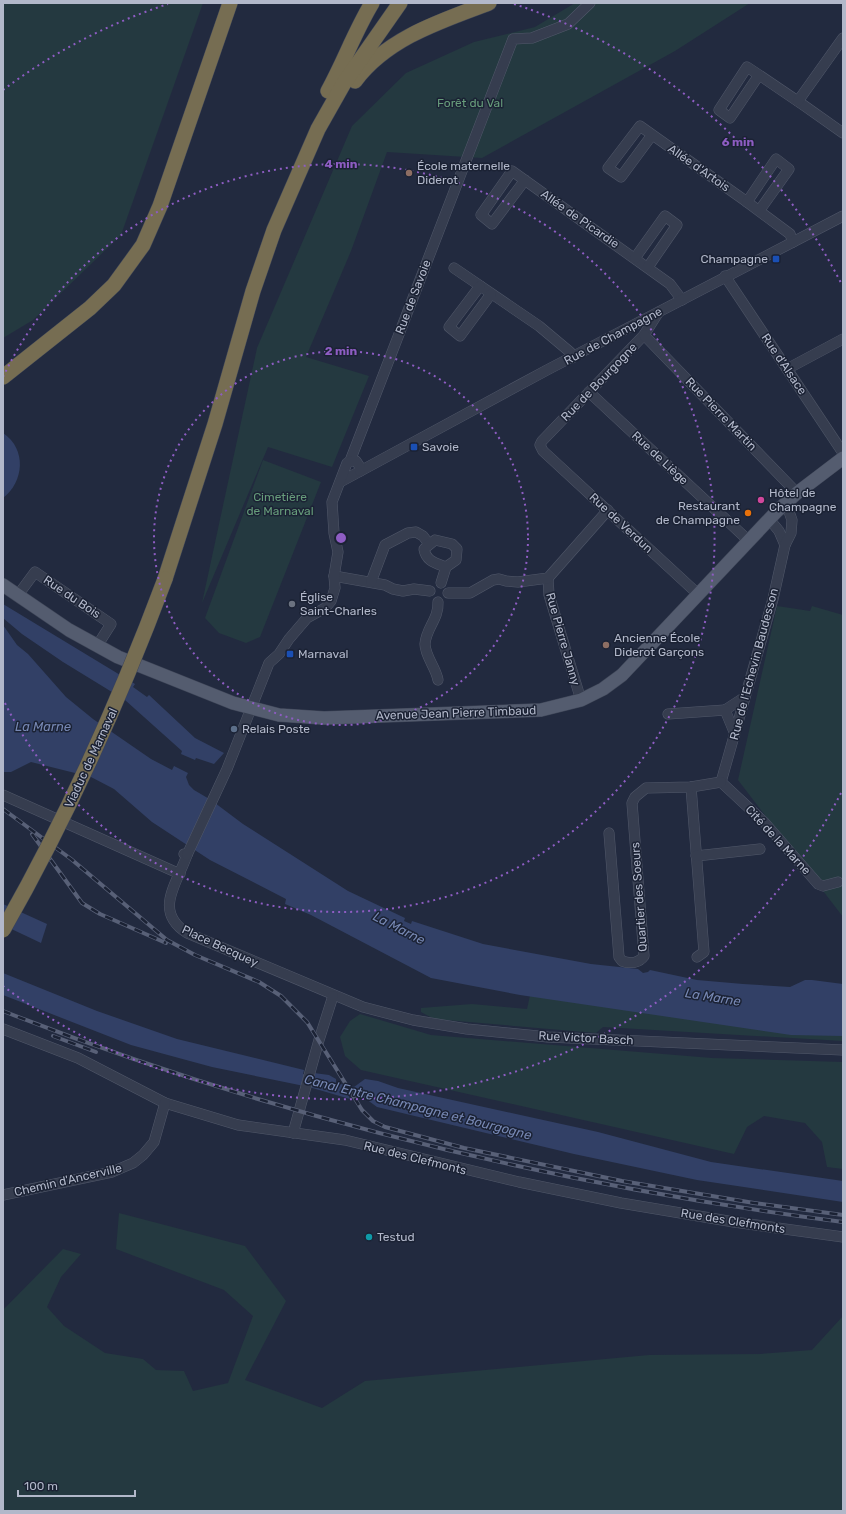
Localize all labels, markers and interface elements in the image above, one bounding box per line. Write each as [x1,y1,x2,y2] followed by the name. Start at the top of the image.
[437,96,503,110] park label: Forêt du Val
[722,135,755,149] text: 6 min
[665,142,733,194] street label: Allée d'Artois
[325,157,358,171] text: 4 min
[417,159,510,187] place label: École maternelle Diderot
[404,168,414,178] marker: École maternelle Diderot
[538,187,622,251] street label: Allée de Picardie
[700,252,768,266] place label: Champagne
[771,254,781,264] marker: Champagne
[392,258,434,336] street label: Rue de Savoie
[562,304,665,368] street label: Rue de Champagne
[758,331,810,397] street label: Rue d'Alsace
[558,340,640,424] street label: Rue de Bourgogne
[325,344,358,358] text: 2 min
[683,374,759,454] street label: Rue Pierre Martin
[629,428,691,488] street label: Rue de Liège
[422,440,459,454] place label: Savoie
[409,442,419,452] marker: Savoie
[769,486,837,514] place label: Hôtel de Champagne
[246,490,314,518] park label: Cimetière de Marnaval
[587,490,655,556] street label: Rue de Verdun
[756,495,766,505] marker: Hôtel de Champagne
[656,499,740,527] place label: Restaurant de Champagne
[743,508,753,518] marker: Restaurant de Champagne
[334,531,348,545] centre of rings
[41,573,103,621] street label: Rue du Bois
[727,587,781,741] street label: Rue de l'Echevin Baudesson
[300,590,377,618] place label: Église Saint-Charles
[543,591,583,687] street label: Rue Pierre Janny
[287,599,297,609] marker: Église Saint-Charles
[614,631,704,659] place label: Ancienne École Diderot Garçons
[601,640,611,650] marker: Ancienne École Diderot Garçons
[298,647,349,661] place label: Marnaval
[285,649,295,659] marker: Marnaval
[376,703,536,723] street label: Avenue Jean Pierre Timbaud
[62,706,120,810] street label: Viaduc de Marnaval
[15,719,71,734] water label: La Marne
[242,722,310,736] place label: Relais Poste
[229,724,239,734] marker: Relais Poste
[742,803,814,878] street label: Cité de la Marne
[628,842,650,952] street label: Quartier des Soeurs
[371,909,427,947] water label: La Marne
[180,922,261,970] street label: Place Becquey
[684,985,742,1009] water label: La Marne
[538,1029,634,1047] street label: Rue Victor Basch
[303,1071,533,1144] water label: Canal Entre Champagne et Bourgogne
[362,1138,468,1178] street label: Rue des Clefmonts
[13,1161,123,1199] street label: Chemin d'Ancerville
[680,1206,786,1236] street label: Rue des Clefmonts
[377,1230,415,1244] place label: Testud
[364,1232,374,1242] marker: Testud
[18,1472,135,1498] scale bar
[24,1479,58,1493] text: 100 m

